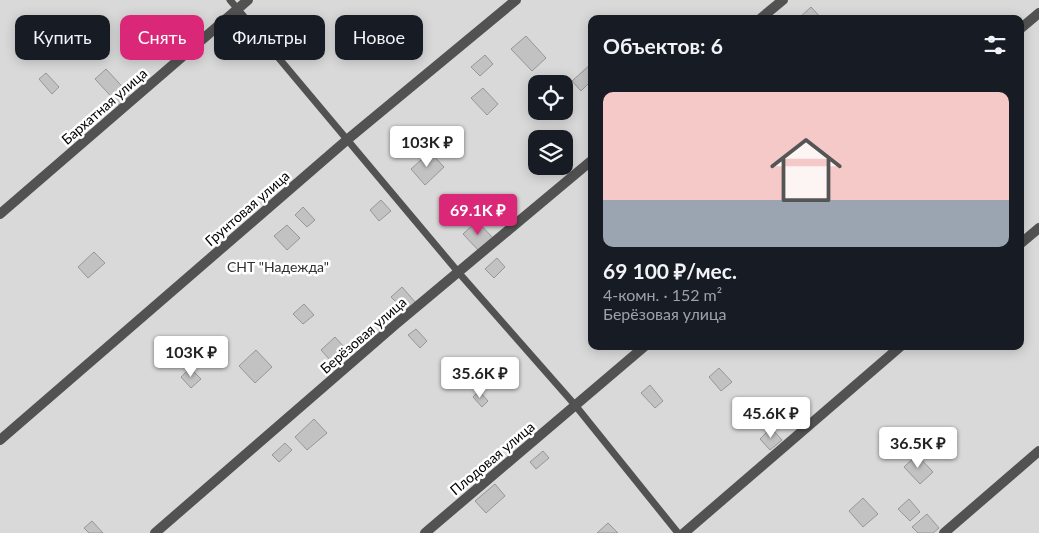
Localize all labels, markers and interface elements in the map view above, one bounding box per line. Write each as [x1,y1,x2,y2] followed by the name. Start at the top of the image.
[15,15,110,60] chip: Купить
[120,15,204,60] chip: Снять
[214,15,325,60] chip: Фильтры
[335,15,423,60] chip: Новое
[981,31,1009,59] icon: filters
[603,33,723,58] text: Объектов: 6
[58,64,150,148] street label: Бархатная улица
[528,75,573,175] map controls
[528,75,573,120] button: locate
[761,125,851,215] icon: home
[386,126,468,168] pin: 103K ₽
[528,130,573,175] button: layers
[401,132,453,151] text: 103K ₽
[201,167,293,249] street label: Грунтовая улица
[432,194,524,236] pin: 69.1K ₽
[450,200,506,219] text: 69.1K ₽
[227,258,329,275] park label: СНТ "Надежда"
[603,258,737,283] text: 69 100 ₽/мес.
[603,285,722,304] text: 4-комн. · 152 m²
[317,293,409,377] street label: Берёзовая улица
[603,304,727,323] text: Берёзовая улица
[150,336,232,378] pin: 103K ₽
[165,342,217,361] text: 103K ₽
[434,356,526,399] pin: 35.6K ₽
[452,363,508,382] text: 35.6K ₽
[725,396,817,439] pin: 45.6K ₽
[743,403,799,422] text: 45.6K ₽
[446,418,538,498] street label: Плодовая улица
[872,426,964,469] pin: 36.5K ₽
[890,433,946,452] text: 36.5K ₽

